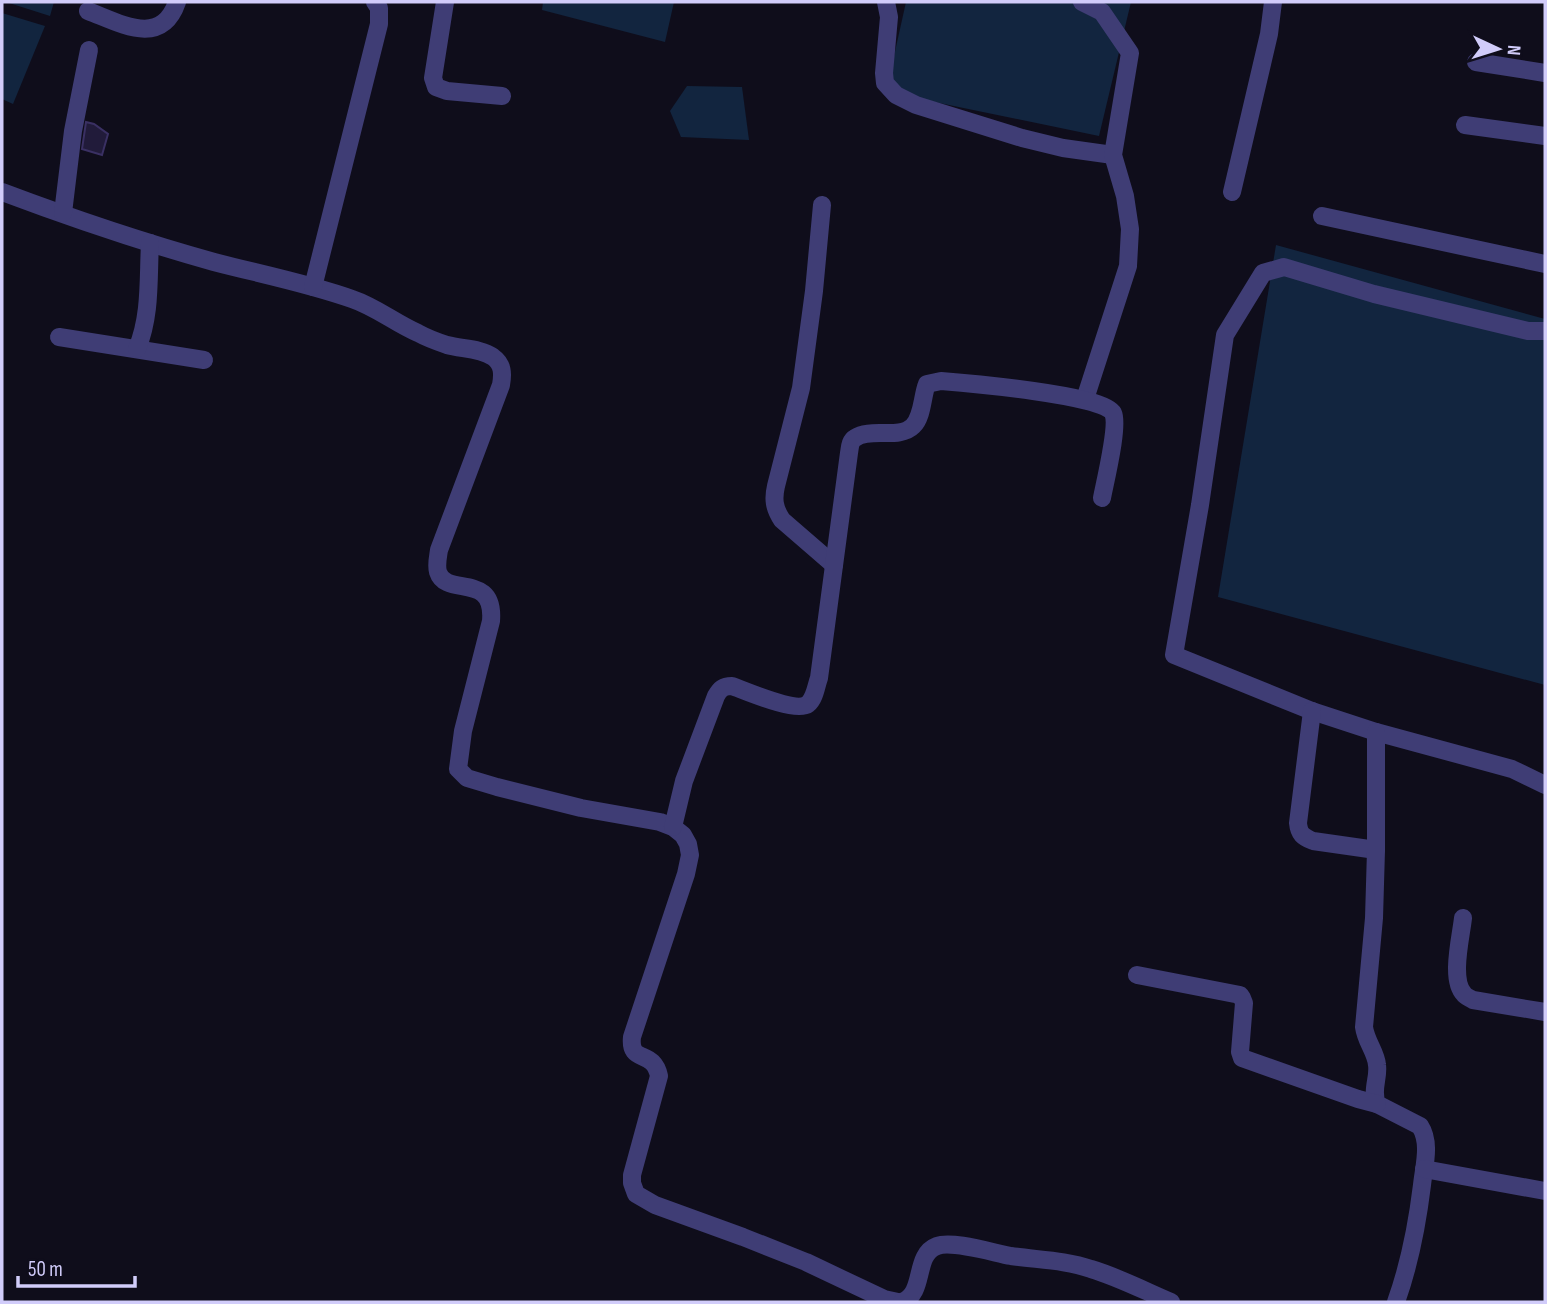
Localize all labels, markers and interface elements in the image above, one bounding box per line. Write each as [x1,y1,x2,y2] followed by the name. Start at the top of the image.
[1463,14,1533,84] north arrow
[1502,44,1525,56] text: N
[18,1244,135,1288] scale bar
[28,1257,63,1282] text: 50 m

